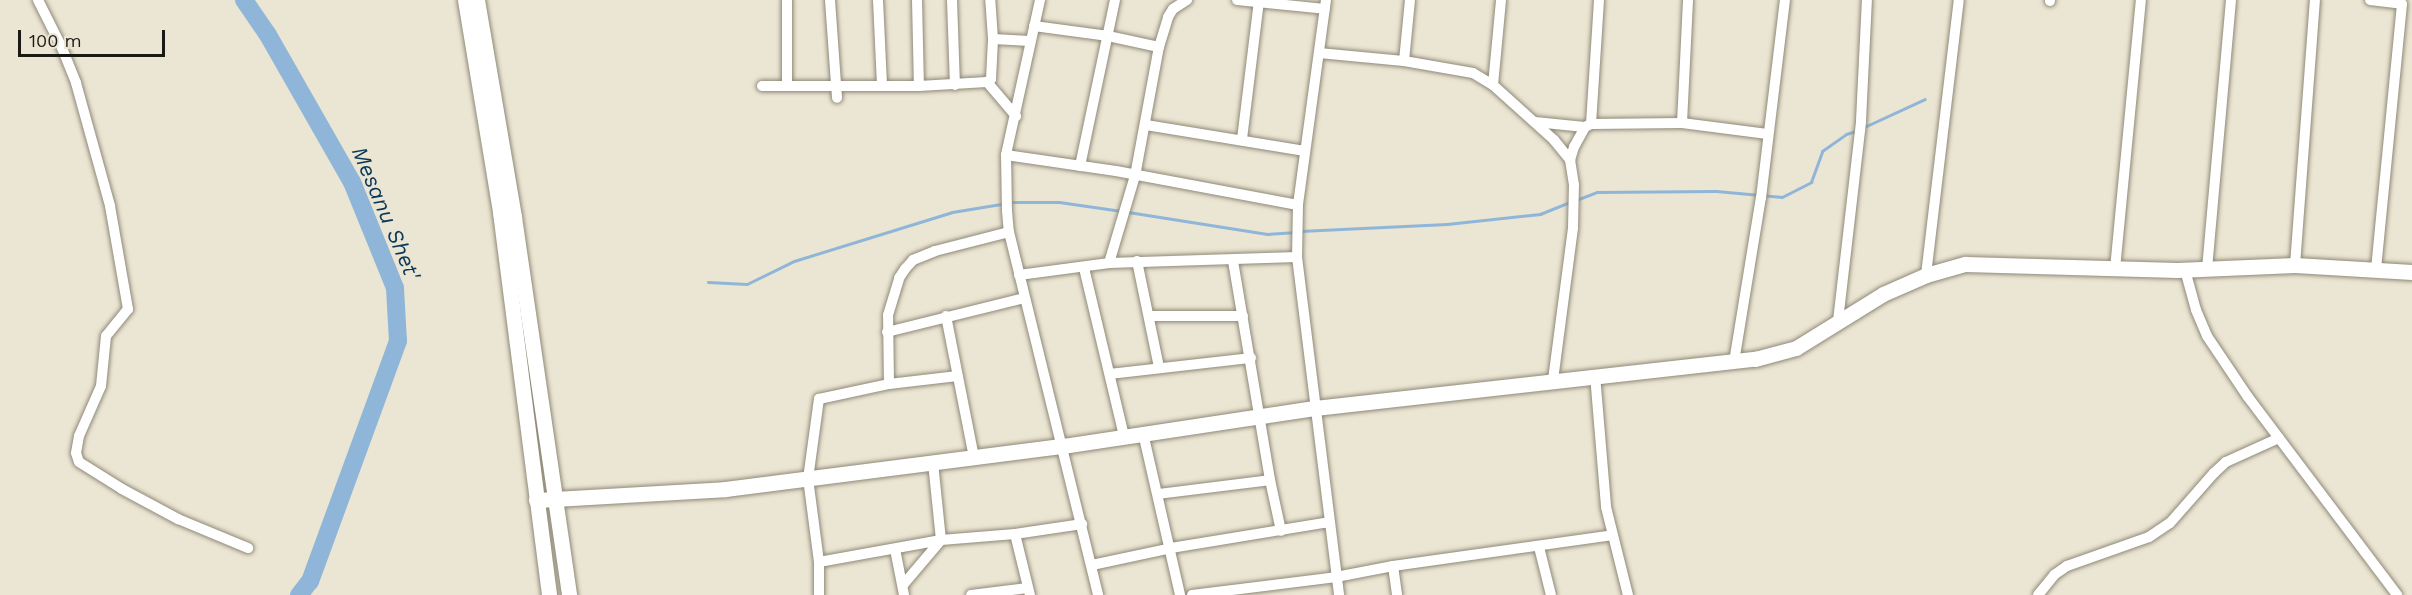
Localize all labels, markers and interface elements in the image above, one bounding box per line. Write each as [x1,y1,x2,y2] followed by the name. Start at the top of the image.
[21,18,168,56] scale bar
[29,30,82,51] text: 100 m
[346,142,426,284] water label: Mesanu Shet'

